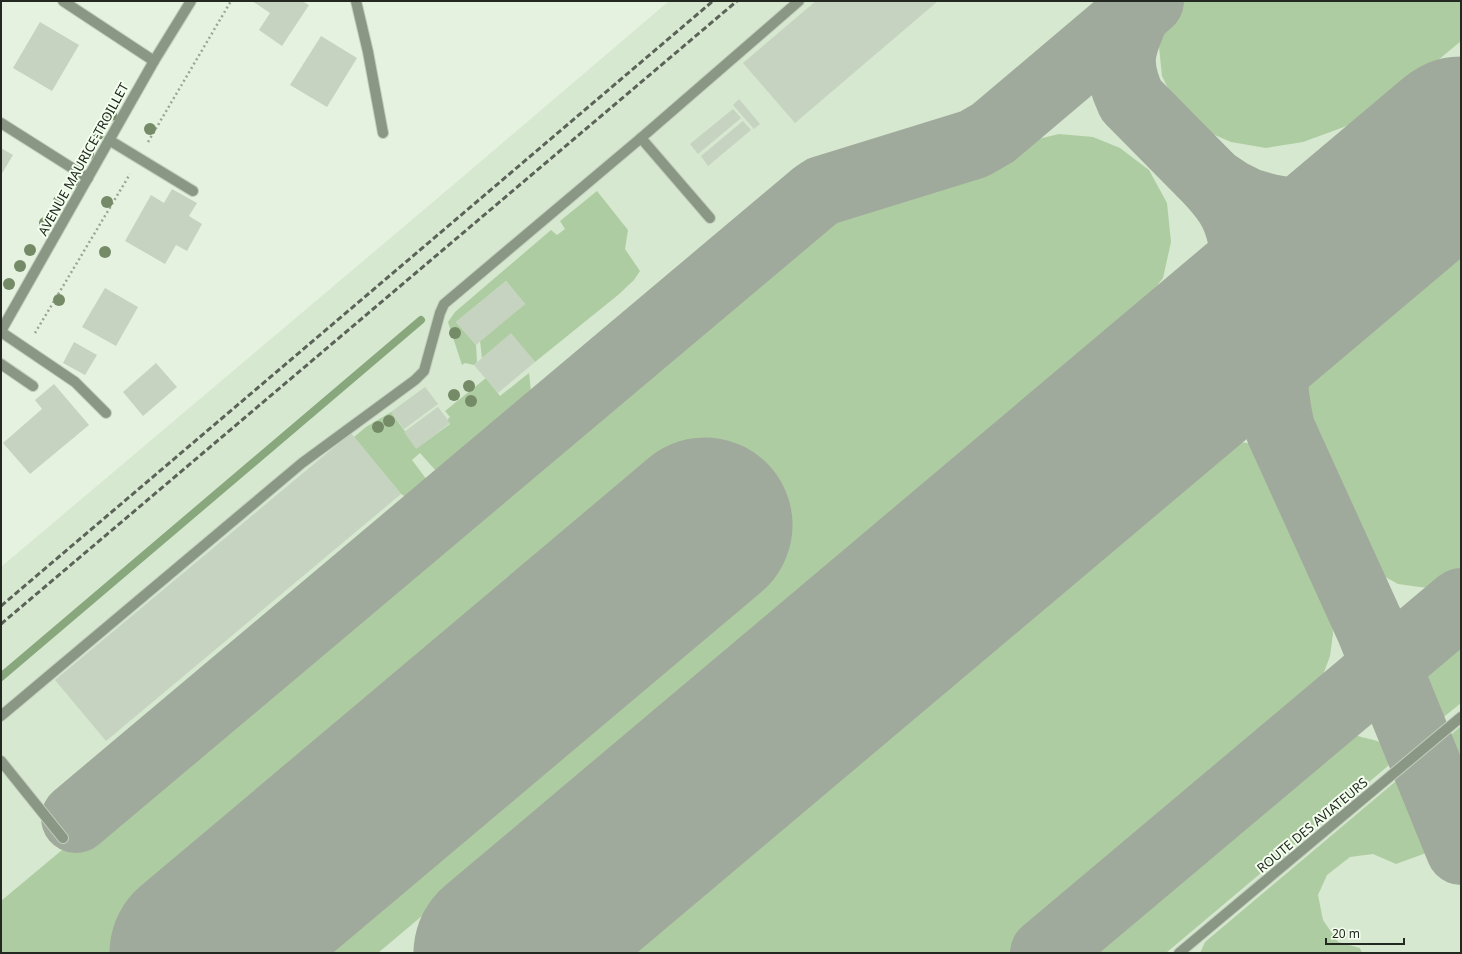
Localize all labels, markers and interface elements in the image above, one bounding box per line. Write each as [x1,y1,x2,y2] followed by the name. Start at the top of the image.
[33,79,133,239] street label: AVENUE MAURICE-TROILLET
[1253,773,1371,877] street label: ROUTE DES AVIATEURS
[1326,920,1404,946] scale bar
[1332,925,1360,942] text: 20 m

